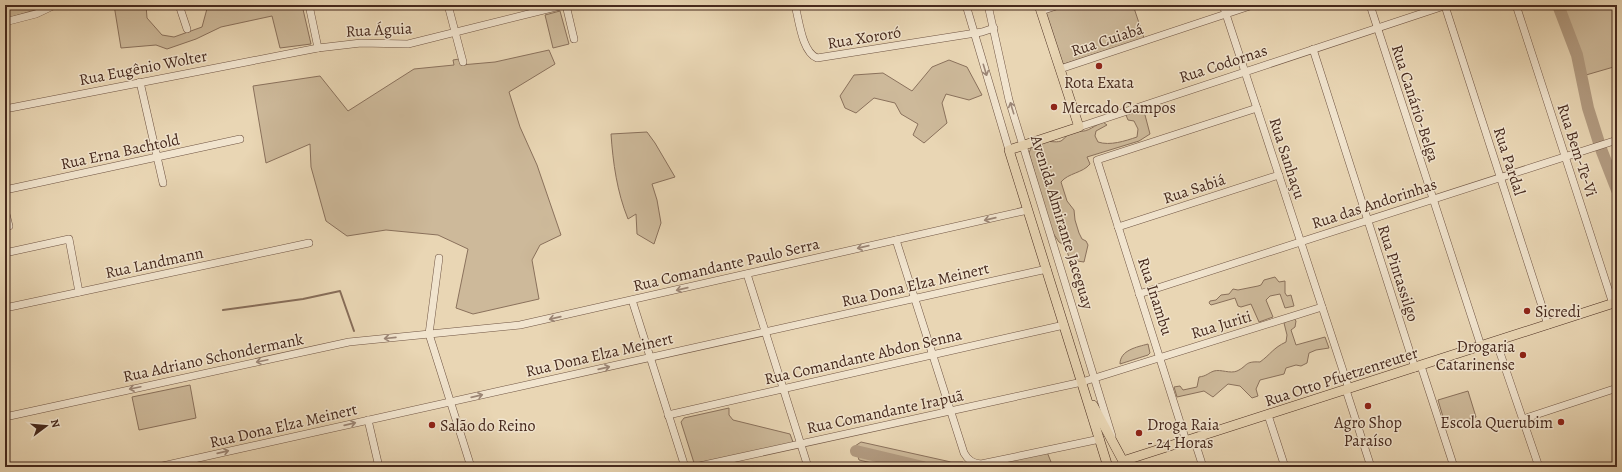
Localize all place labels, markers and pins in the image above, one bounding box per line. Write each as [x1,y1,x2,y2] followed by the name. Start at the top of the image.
[1094,61,1104,71] marker: Rota Exata
[1064,72,1135,94] place label: Rota Exata
[1062,97,1176,119] place label: Mercado Campos
[1049,102,1059,112] marker: Mercado Campos
[1535,301,1581,323] place label: Sicredi
[1522,306,1532,316] marker: Sicredi
[1436,336,1516,376] place label: Drogaria Catarinense
[1518,350,1528,360] marker: Drogaria Catarinense
[1363,401,1373,411] marker: Agro Shop Paraíso
[1333,412,1402,452] place label: Agro Shop Paraíso
[1440,412,1553,434] place label: Escola Querubim
[1147,414,1220,454] place label: Droga Raia - 24 Horas
[440,415,536,437] place label: Salão do Reino
[1556,417,1566,427] marker: Escola Querubim
[427,420,437,430] marker: Salão do Reino
[1134,428,1144,438] marker: Droga Raia - 24 Horas

